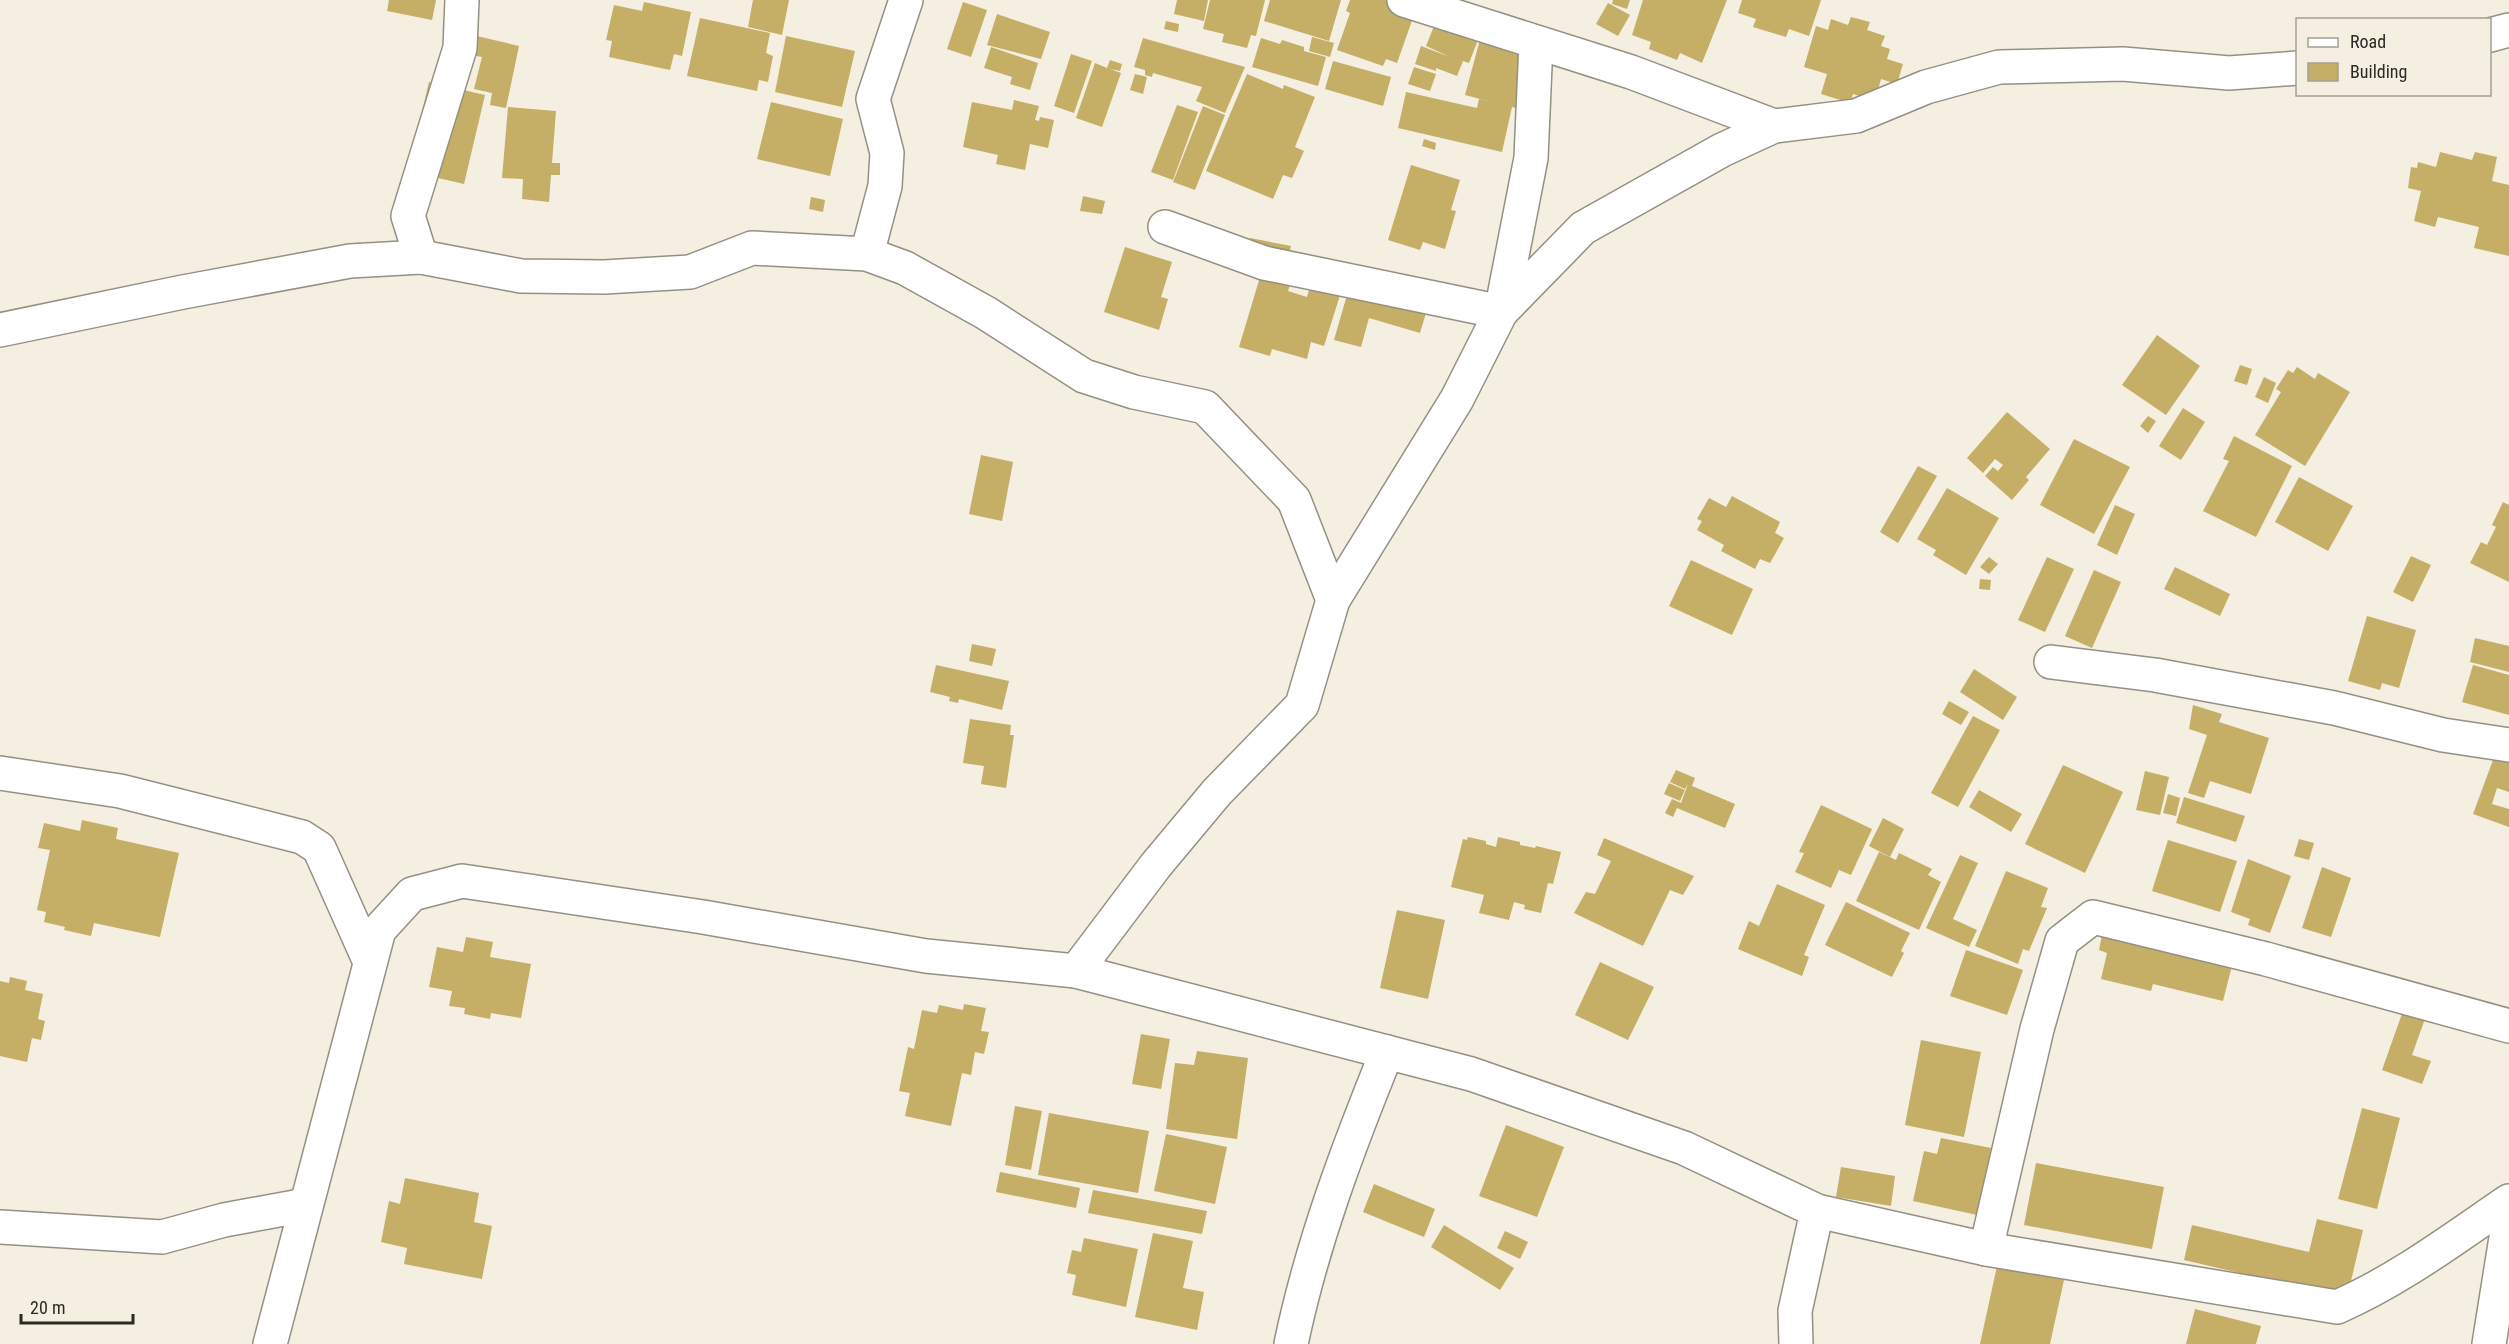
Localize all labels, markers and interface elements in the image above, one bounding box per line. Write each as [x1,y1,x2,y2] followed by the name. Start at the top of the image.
[2296,18,2491,96] legend
[2350,31,2386,52] text: Road
[2350,61,2407,82] text: Building
[21,1287,134,1325] scale bar
[30,1297,65,1318] text: 20 m

